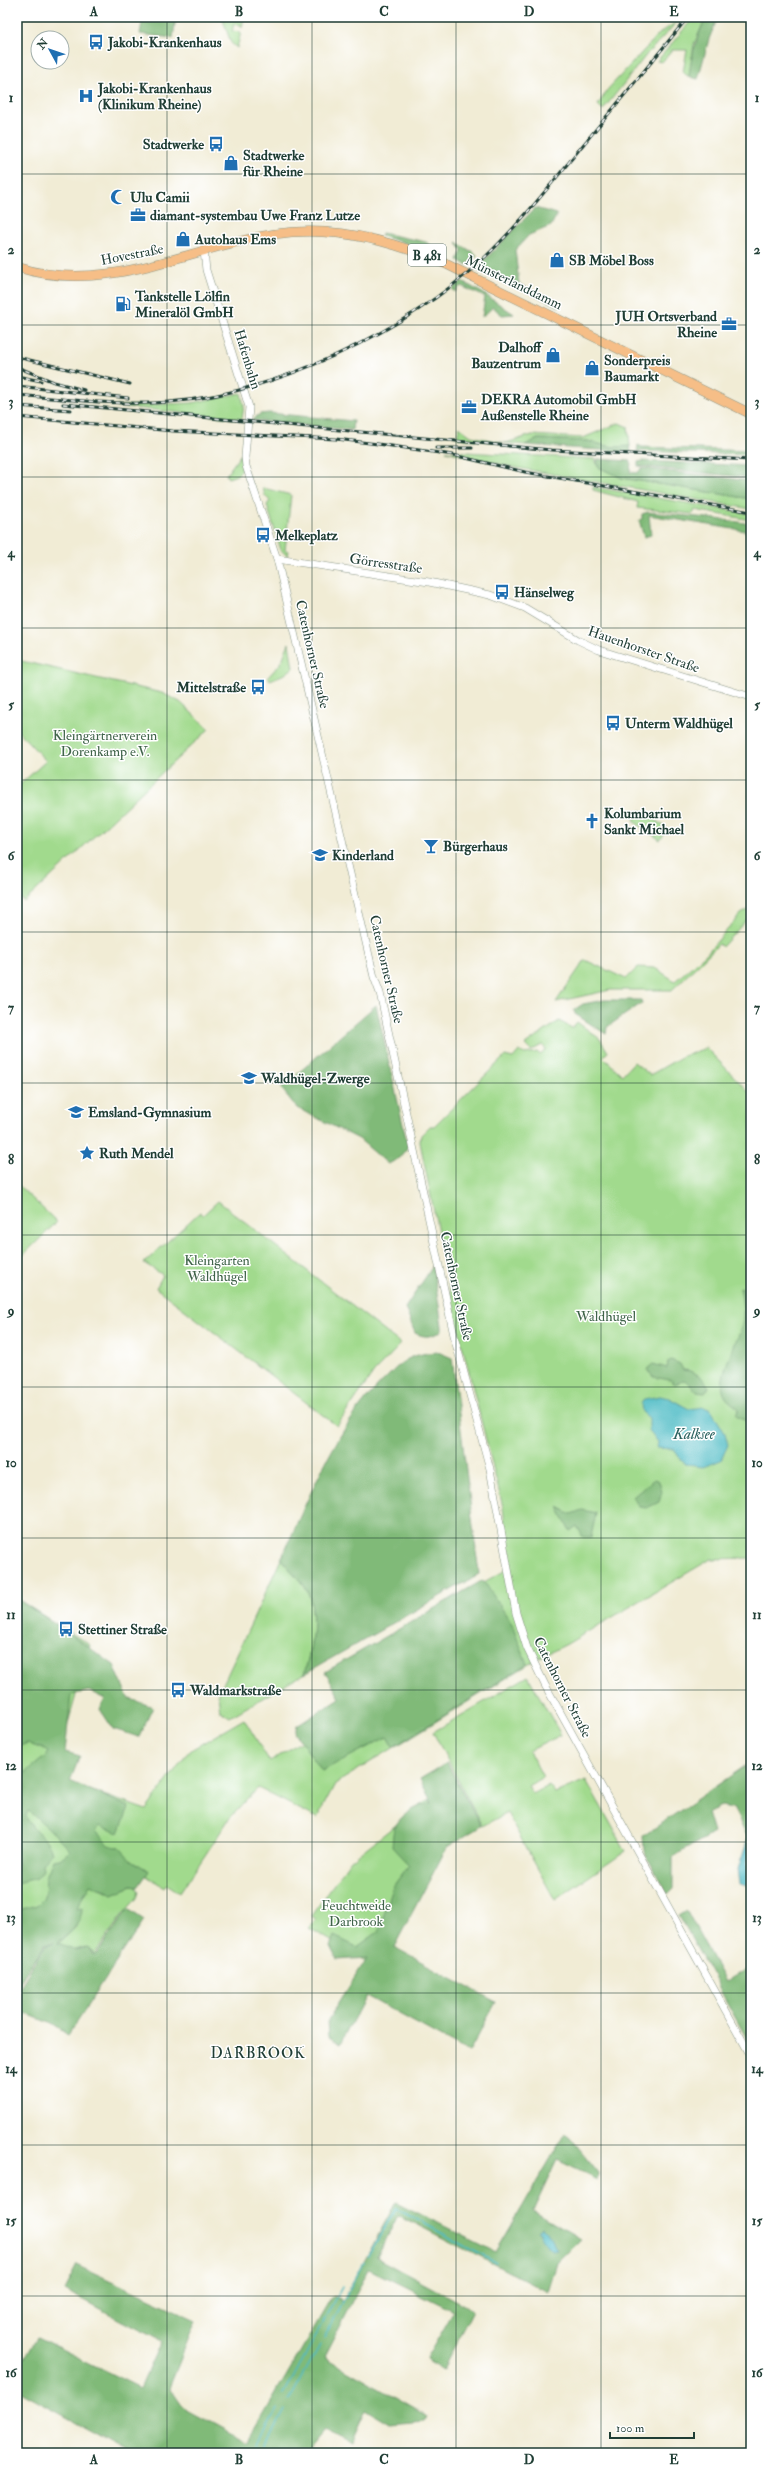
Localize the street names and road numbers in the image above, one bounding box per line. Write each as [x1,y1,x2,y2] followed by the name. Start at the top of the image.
[99,240,165,269] street label: Hovestraße
[408,244,446,266] road number: B 481
[462,252,565,313] street label: Münsterlanddamm
[230,327,265,391] street label: Hafenbahn
[348,550,424,577] street label: Görresstraße
[292,598,333,710] street label: Catenhorner Straße
[586,622,702,677] street label: Hauenhorster Straße
[366,913,407,1025] street label: Catenhorner Straße
[437,1230,476,1342] street label: Catenhorner Straße
[530,1634,595,1741] street label: Catenhorner Straße

